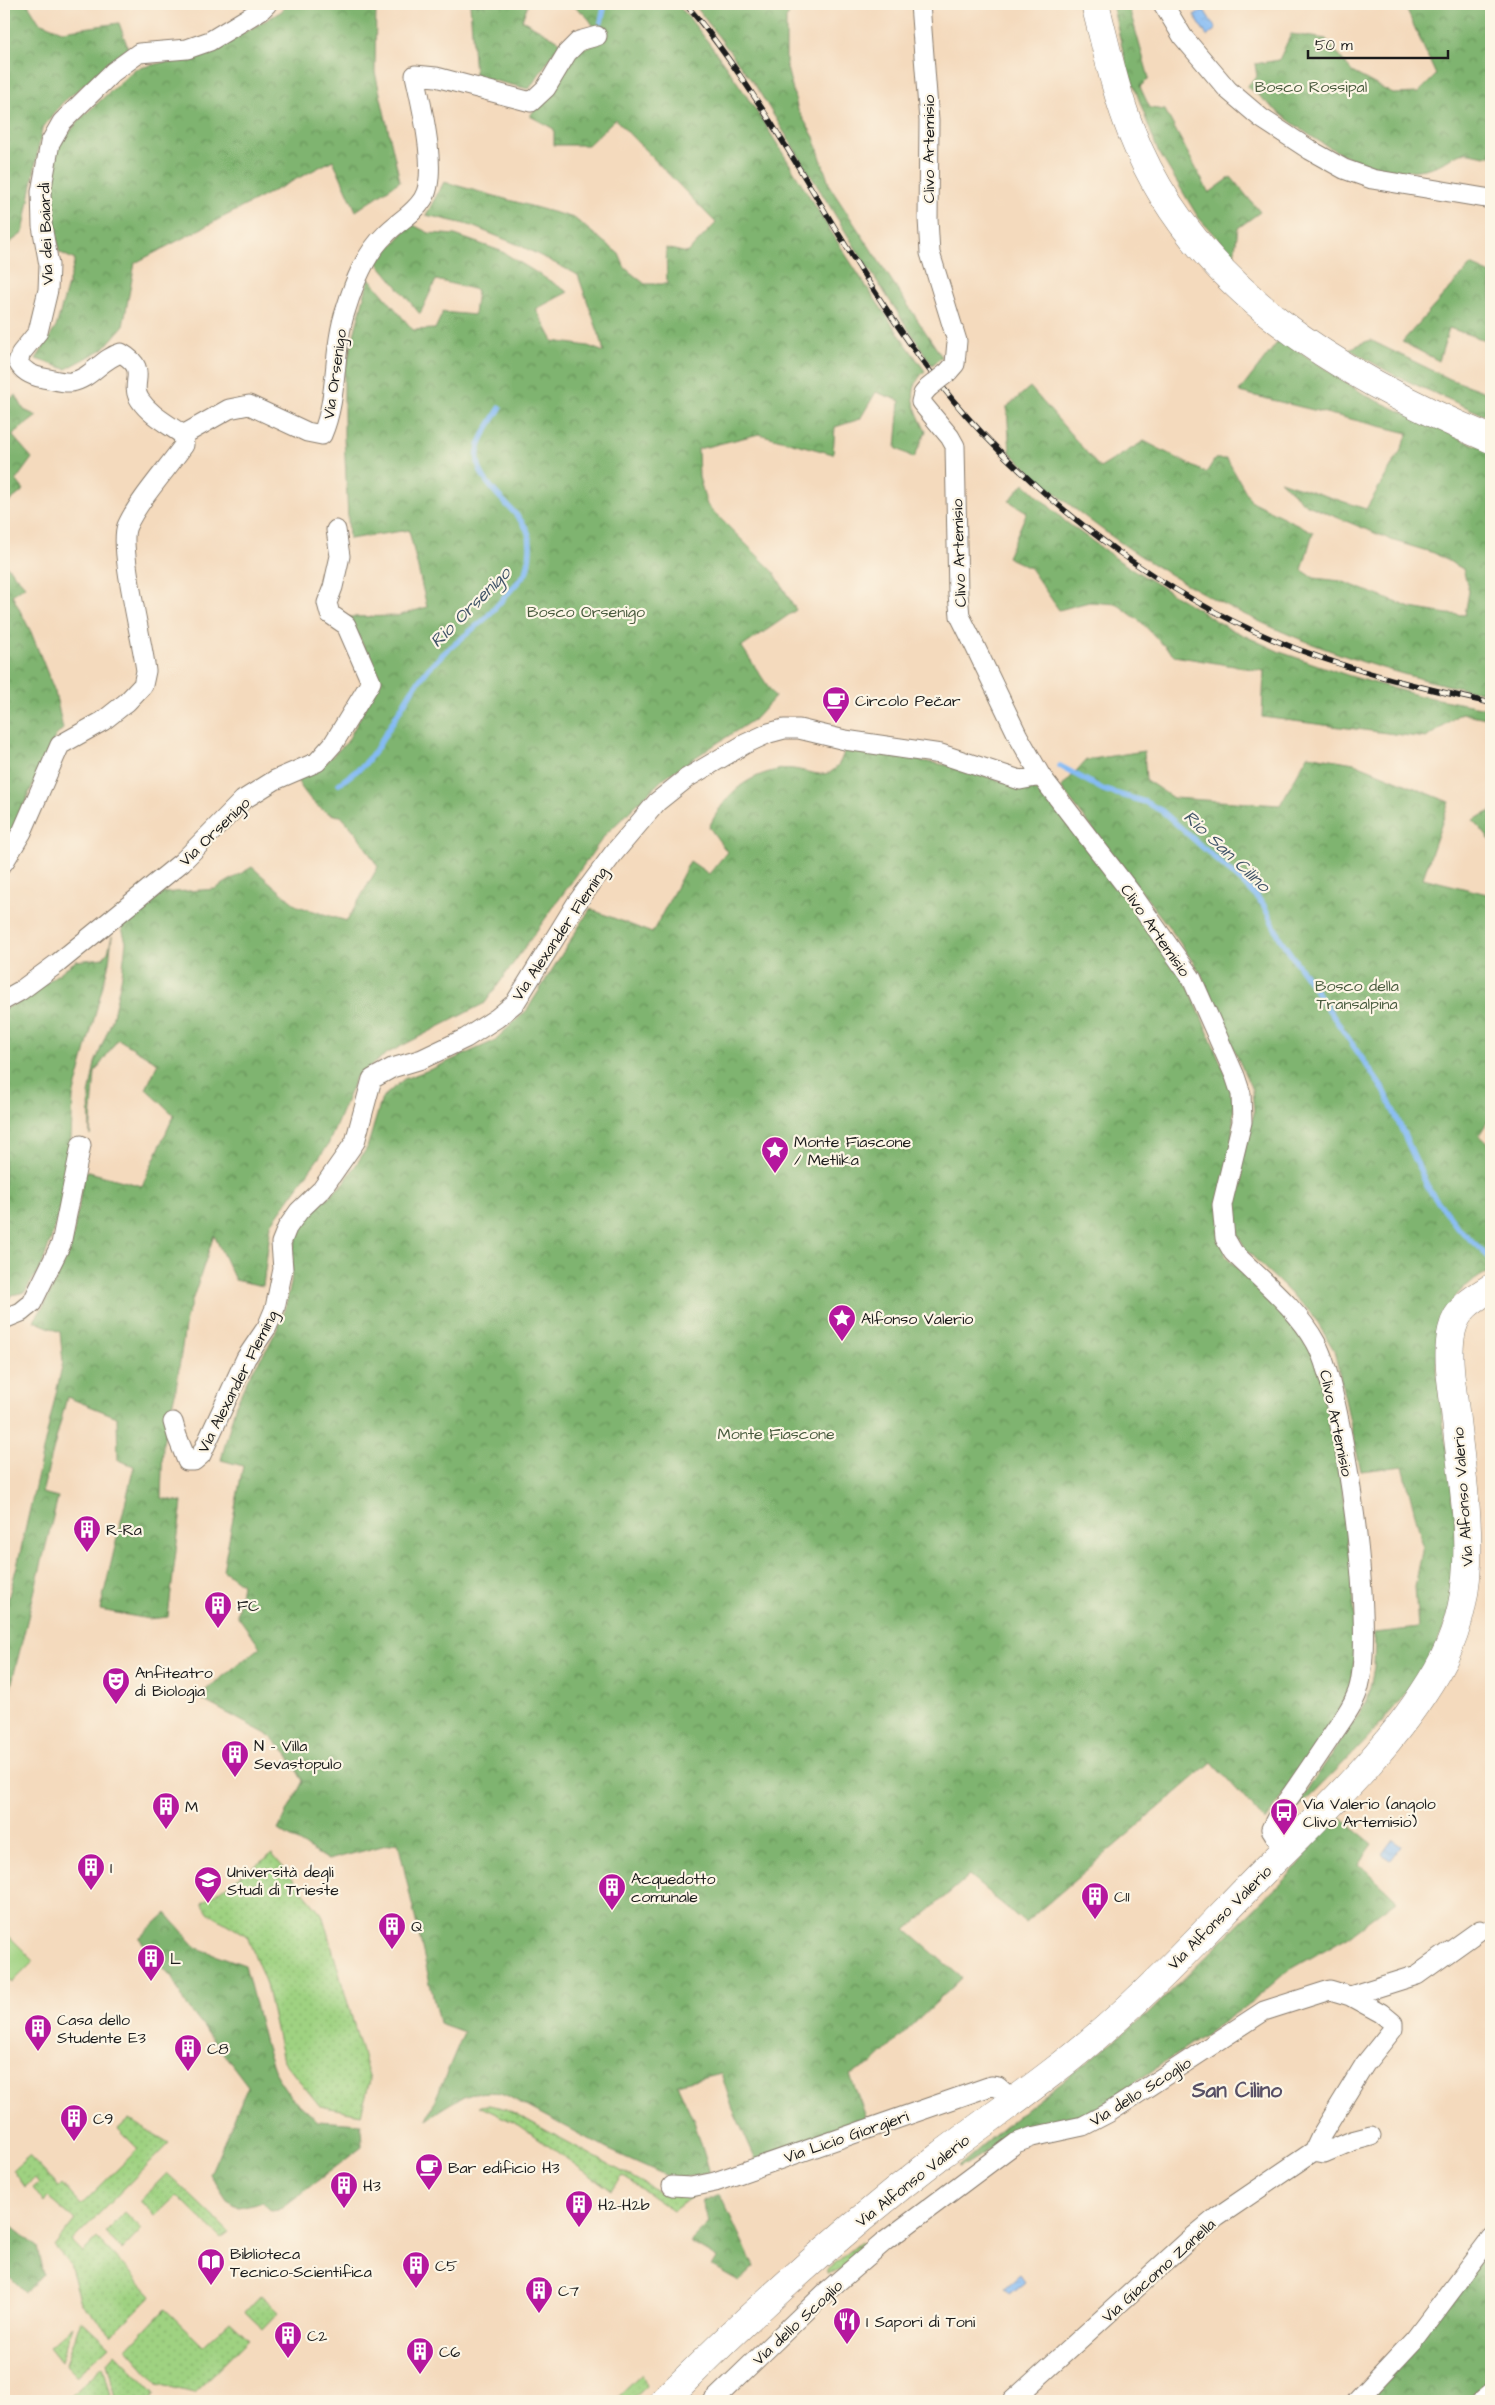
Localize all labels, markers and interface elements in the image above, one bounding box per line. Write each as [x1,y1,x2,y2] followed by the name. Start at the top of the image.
[1308,28,1448,60] scale bar
[1315,35,1353,56] text: 50 m
[1255,76,1367,98] park label: Bosco Rossipal
[918,95,940,203] street label: Clivo Artemisio
[33,182,59,285] street label: Via dei Baiardi
[318,328,353,421] street label: Via Orsenigo
[946,498,972,608] street label: Clivo Artemisio
[424,560,518,654] water label: Rio Orsenigo
[527,601,645,624] park label: Bosco Orsenigo
[821,685,851,724] cafe icon: Circolo Pečar
[855,690,961,712] place label: Circolo Pečar
[174,792,256,872] street label: Via Orsenigo
[1178,805,1277,899] water label: Rio San Cilino
[507,862,614,1006] street label: Via Alexander Fleming
[1115,880,1195,981] street label: Clivo Artemisio
[1315,975,1399,1015] park label: Bosco della Transalpina
[794,1131,912,1171] place label: Monte Fiascone / Metlika
[760,1135,790,1174] place icon: Monte Fiascone / Metlika
[827,1303,857,1342] place icon: Alfonso Valerio
[192,1306,284,1457] street label: Via Alexander Fleming
[861,1308,973,1330] place label: Alfonso Valerio
[1314,1368,1358,1479] street label: Clivo Artemisio
[717,1423,835,1445] park label: Monte Fiascone
[1447,1427,1479,1567] street label: Via Alfonso Valerio
[72,1514,102,1553] building icon: R-Ra
[106,1519,142,1541] place label: R-Ra
[203,1590,233,1629] building icon: FC
[237,1595,259,1617] place label: FC
[135,1662,213,1703] place label: Anfiteatro di Biologia
[101,1666,131,1705] theatre icon: Anfiteatro di Biologia
[254,1735,341,1775] place label: N - Villa Sevastopulo
[220,1739,250,1778] building icon: N - Villa Sevastopulo
[151,1791,181,1830] building icon: M
[1303,1793,1436,1833] place label: Via Valerio (angolo Clivo Artemisio)
[185,1796,198,1818] place label: M
[1269,1797,1299,1836] bus stop icon: Via Valerio (angolo Clivo Artemisio)
[76,1852,106,1891] building icon: I
[110,1857,112,1879] place label: I
[227,1861,339,1901] place label: Università degli Studi di Trieste
[1163,1861,1277,1975] street label: Via Alfonso Valerio
[193,1865,223,1904] school or university icon: Università degli Studi di Trieste
[631,1868,716,1908] place label: Acquedotto comunale
[597,1872,627,1911] building icon: Acquedotto comunale
[1080,1881,1110,1920] building icon: C11
[1114,1886,1129,1908] place label: C11
[377,1911,407,1950] building icon: Q
[411,1916,422,1938] place label: Q
[136,1943,166,1982] building icon: L
[170,1948,181,1970] place label: L
[57,2009,146,2049] place label: Casa dello Studente E3
[23,2013,53,2052] building icon: Casa dello Studente E3
[173,2033,203,2072] building icon: C8
[207,2038,229,2060] place label: C8
[1086,2052,1196,2133] street label: Via dello Scoglio
[1191,2076,1282,2105] district label: San Cilino
[59,2103,89,2142] building icon: C9
[781,2105,912,2170] street label: Via Licio Giorgieri
[93,2108,113,2130] place label: C9
[851,2129,974,2232] street label: Via Alfonso Valerio
[414,2152,444,2191] cafe icon: Bar edificio H3
[448,2157,560,2179] place label: Bar edificio H3
[329,2170,359,2209] building icon: H3
[363,2175,381,2197] place label: H3
[564,2189,594,2228] building icon: H2-H2b
[598,2194,650,2216] place label: H2-H2b
[1097,2214,1220,2328] street label: Via Giacomo Zanella
[230,2243,372,2283] place label: Biblioteca Tecnico-Scientifica
[196,2247,226,2286] library icon: Biblioteca Tecnico-Scientifica
[401,2250,431,2289] building icon: C5
[435,2255,458,2277] place label: C5
[524,2275,554,2314] building icon: C7
[748,2275,848,2371] street label: Via dello Scoglio
[558,2280,579,2302] place label: C7
[832,2306,862,2345] restaurant icon: I Sapori di Toni
[866,2311,976,2333] place label: I Sapori di Toni
[273,2320,303,2359] building icon: C2
[307,2325,327,2347] place label: C2
[405,2336,435,2375] building icon: C6
[439,2341,460,2363] place label: C6

